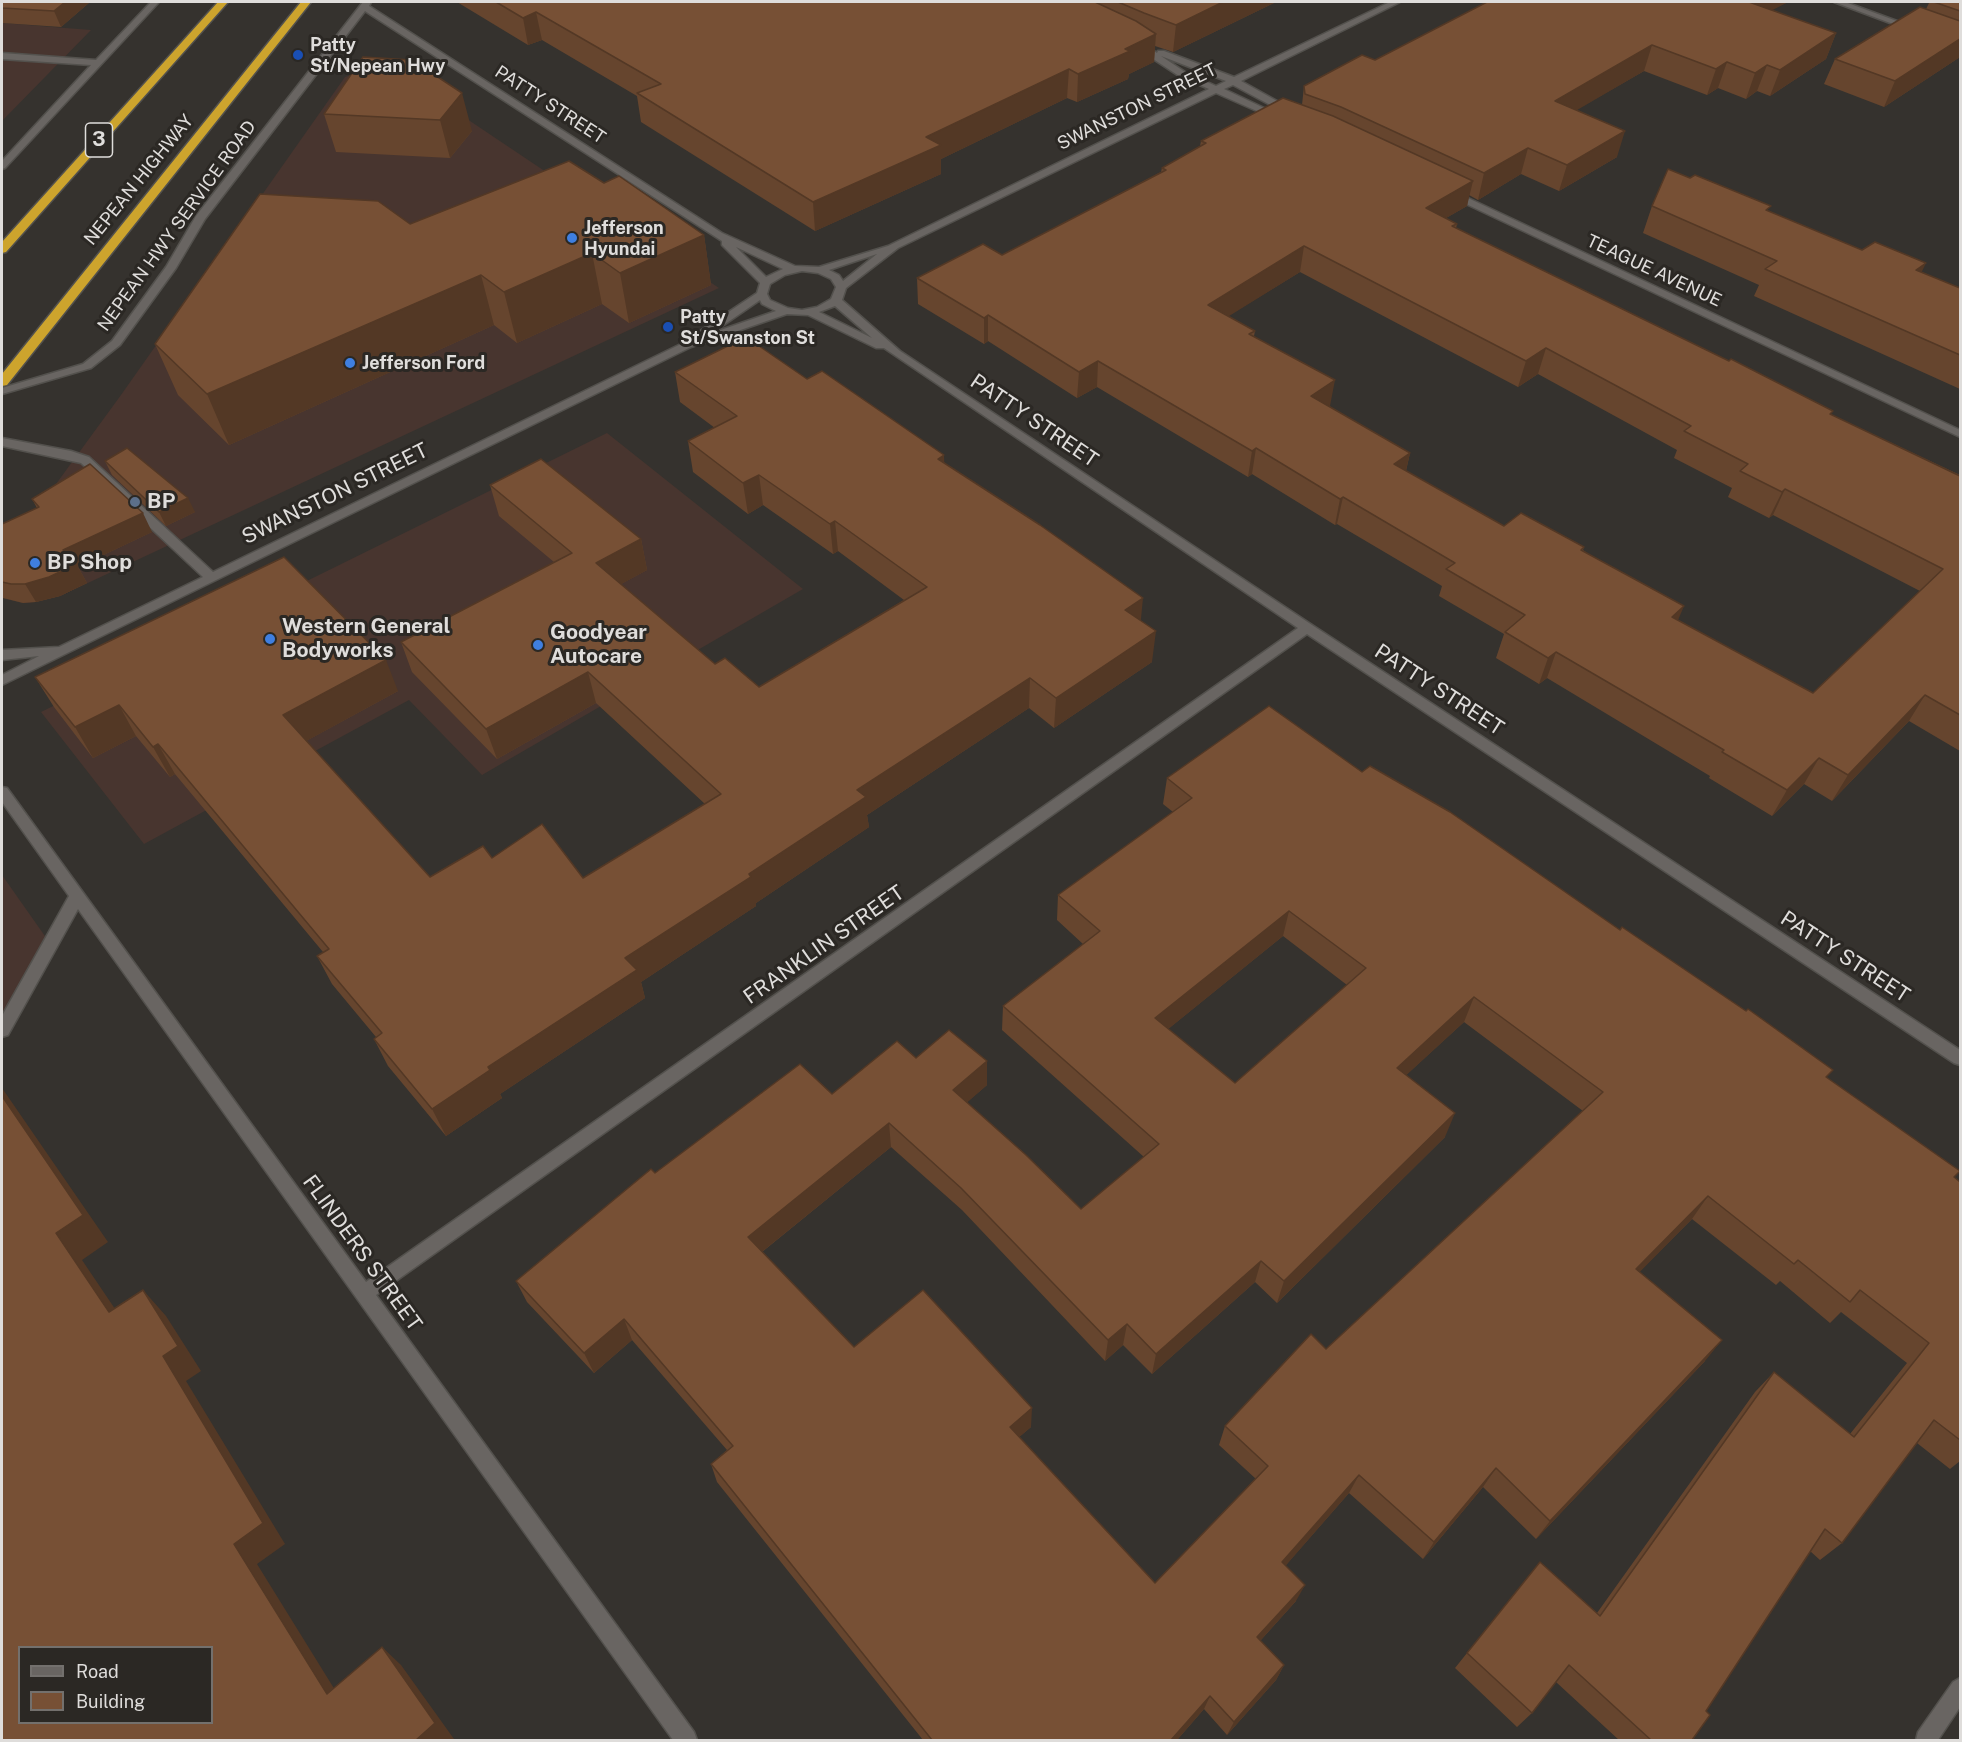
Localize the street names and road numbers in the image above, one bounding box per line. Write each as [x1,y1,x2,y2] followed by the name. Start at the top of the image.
[1054,59,1220,155] street label: SWANSTON STREET
[491,61,609,149] street label: PATTY STREET
[80,110,198,250] street label: NEPEAN HIGHWAY
[93,116,261,336] street label: NEPEAN HWY SERVICE ROAD
[86,123,112,157] road number: 3
[1583,230,1725,312] street label: TEAGUE AVENUE
[965,369,1103,473] street label: PATTY STREET
[238,438,432,550] street label: SWANSTON STREET
[1370,639,1508,741] street label: PATTY STREET
[739,880,909,1010] street label: FRANKLIN STREET
[1776,906,1914,1008] street label: PATTY STREET
[297,1170,427,1336] street label: FLINDERS STREET

